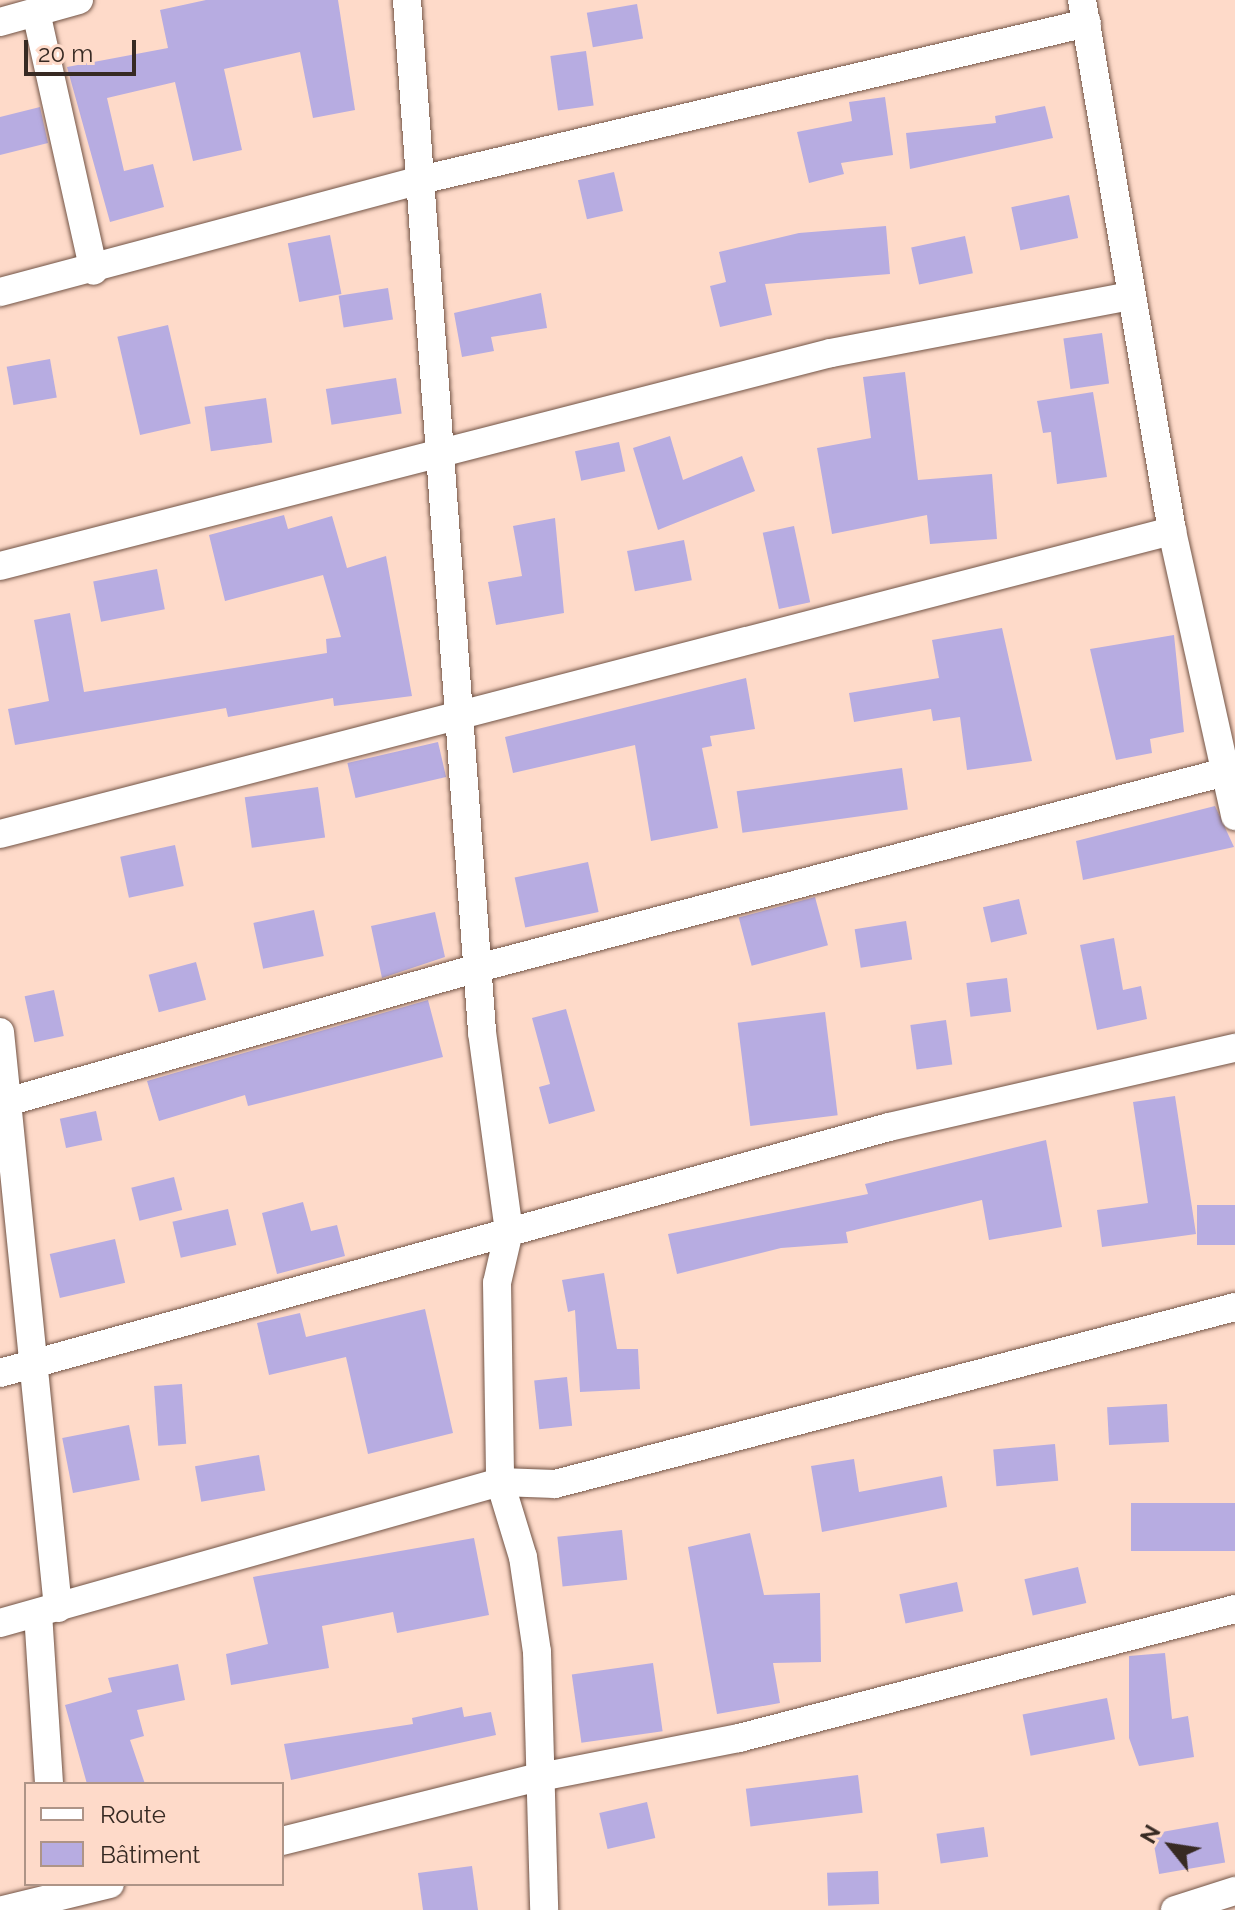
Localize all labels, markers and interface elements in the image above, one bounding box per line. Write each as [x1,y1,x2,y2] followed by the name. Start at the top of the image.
[28,24,140,74] scale bar
[38,39,93,68] text: 20 m
[24,1782,284,1886] legend
[100,1800,166,1829] text: Route
[1131,1806,1211,1886] north arrow
[1135,1820,1166,1848] text: N
[100,1840,200,1869] text: Bâtiment

